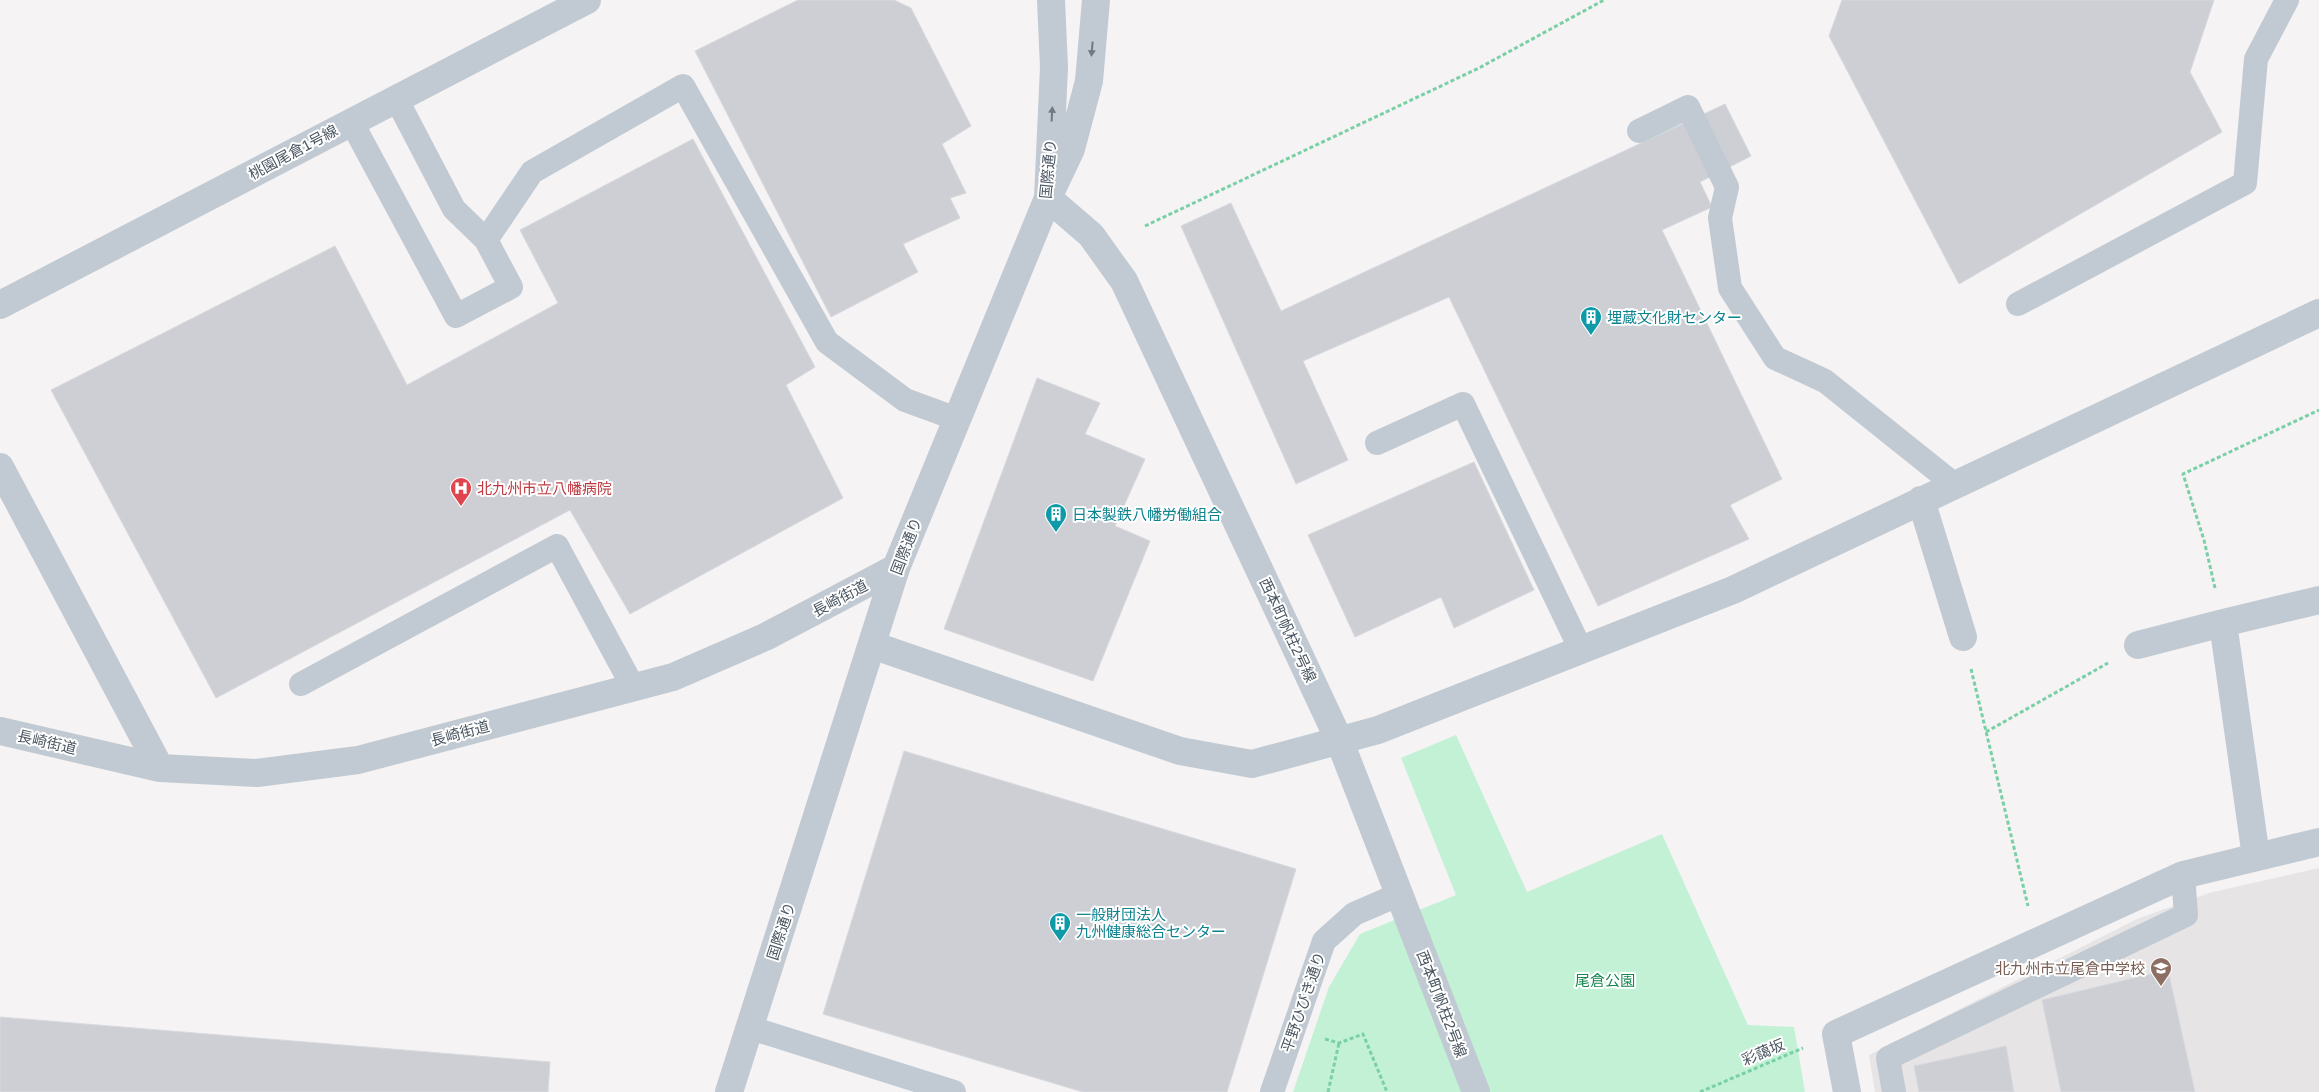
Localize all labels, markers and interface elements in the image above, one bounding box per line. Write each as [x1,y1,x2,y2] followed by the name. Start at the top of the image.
[1088,41,1096,57] one-way arrow
[1048,106,1056,122] one-way arrow
[246,121,340,183] street label: 桃園尾倉1号線
[1037,138,1059,200] street label: 国際通り
[1579,305,1603,336] building icon: 埋蔵文化財センター
[1607,309,1742,326] place label: 埋蔵文化財センター
[449,476,473,507] hospital icon: 北九州市立八幡病院
[477,480,612,497] place label: 北九州市立八幡病院
[1044,502,1068,533] building icon: 日本製鉄八幡労働組合
[1072,506,1222,523] place label: 日本製鉄八幡労働組合
[887,515,925,577] street label: 国際通り
[1256,575,1320,685] street label: 西本町帆柱2号線
[810,576,870,620] street label: 長崎街道
[429,717,491,749] street label: 長崎街道
[16,727,78,757] street label: 長崎街道
[764,900,798,962] street label: 国際通り
[1076,906,1226,940] place label: 一般財団法人 九州健康総合センター
[1048,911,1072,942] building icon: 一般財団法人 九州健康総合センター
[1414,948,1470,1060] street label: 西本町帆柱2号線
[1278,950,1328,1054] street label: 平野ひびき通り
[2149,956,2173,987] school or university icon: 北九州市立尾倉中学校
[1995,960,2145,977] place label: 北九州市立尾倉中学校
[1575,972,1635,989] park label: 尾倉公園
[1739,1035,1787,1069] street label: 彩藹坂

